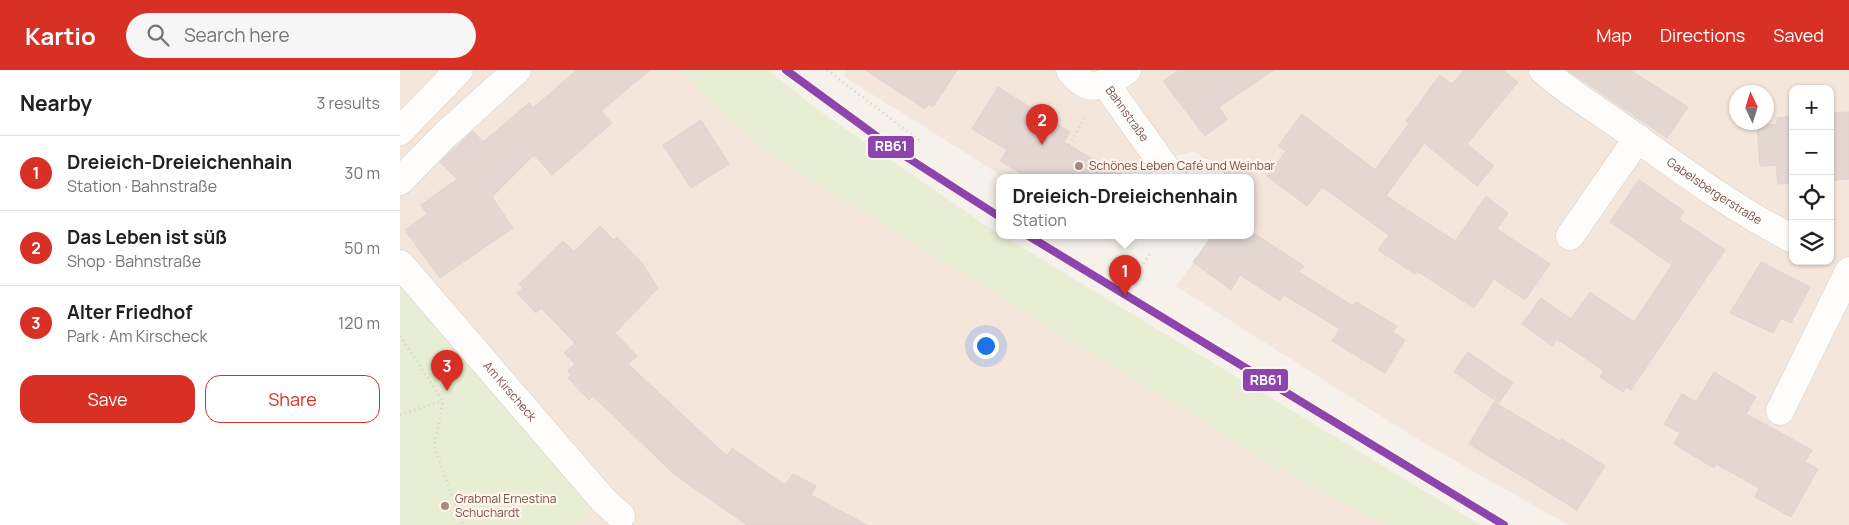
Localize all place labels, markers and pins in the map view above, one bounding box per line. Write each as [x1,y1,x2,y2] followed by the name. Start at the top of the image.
[1026,104,1058,145] pin: 2
[1089,157,1276,174] place label: Schönes Leben Café und Weinbar
[1073,160,1085,172] marker: Schönes Leben Café und Weinbar
[1109,255,1141,296] pin: 1
[431,350,463,391] pin: 3
[455,490,556,521] place label: Grabmal Ernestina Schuchardt
[439,500,451,512] marker: Grabmal Ernestina Schuchardt

